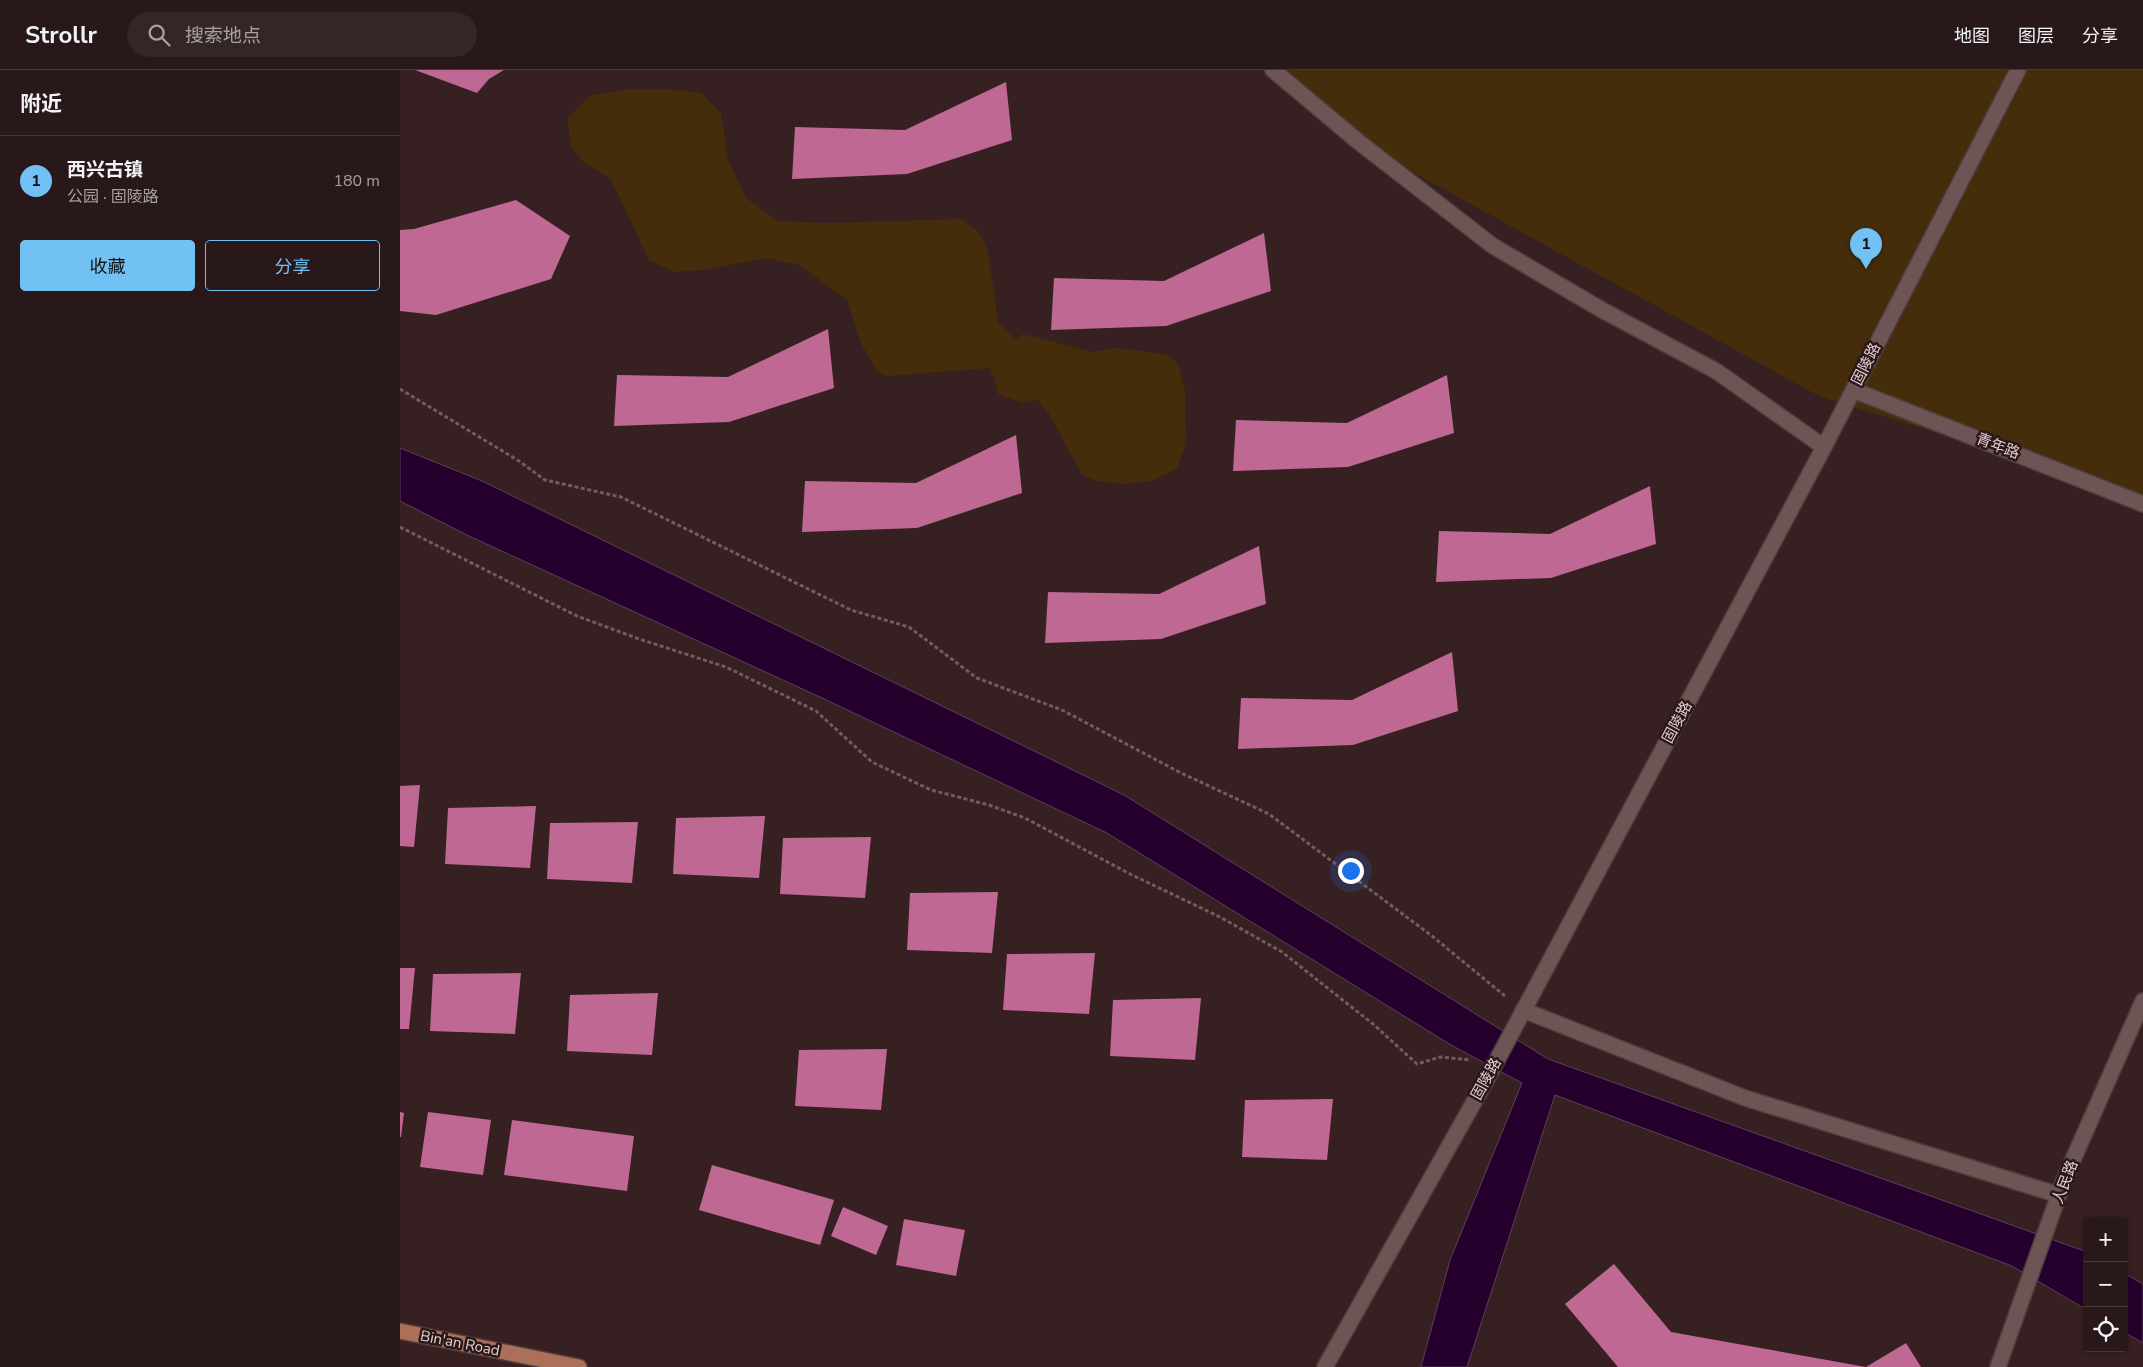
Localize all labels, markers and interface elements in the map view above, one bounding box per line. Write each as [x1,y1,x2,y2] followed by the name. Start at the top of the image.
[127,12,477,57] search box
[25,19,97,51] text: Strollr
[145,21,173,49] icon: search
[185,23,261,49] text: 搜索地点
[1954,24,1990,48] text: 地图
[2018,24,2054,48] text: 图层
[2082,24,2118,48] text: 分享
[20,90,62,118] text: 附近
[67,157,143,183] text: 西兴古镇
[31,170,41,192] text: 1
[333,170,380,192] text: 180 m
[67,186,159,208] text: 公园 · 固陵路
[1850,228,1882,269] pin: 1
[20,240,195,291] button: 收藏
[205,240,380,291] button: 分享
[1847,339,1885,389] street label: 固陵路
[1973,429,2023,463] street label: 青年路
[1658,697,1696,747] street label: 固陵路
[1338,858,1364,884] your location
[1466,1054,1506,1104] street label: 固陵路
[2048,1157,2082,1207] street label: 人民路
[2083,1217,2128,1352] map controls
[2083,1217,2128,1262] button: +
[2083,1262,2128,1307] button: −
[2083,1307,2128,1352] button: locate
[418,1325,502,1361] street label: Bin'an Road

